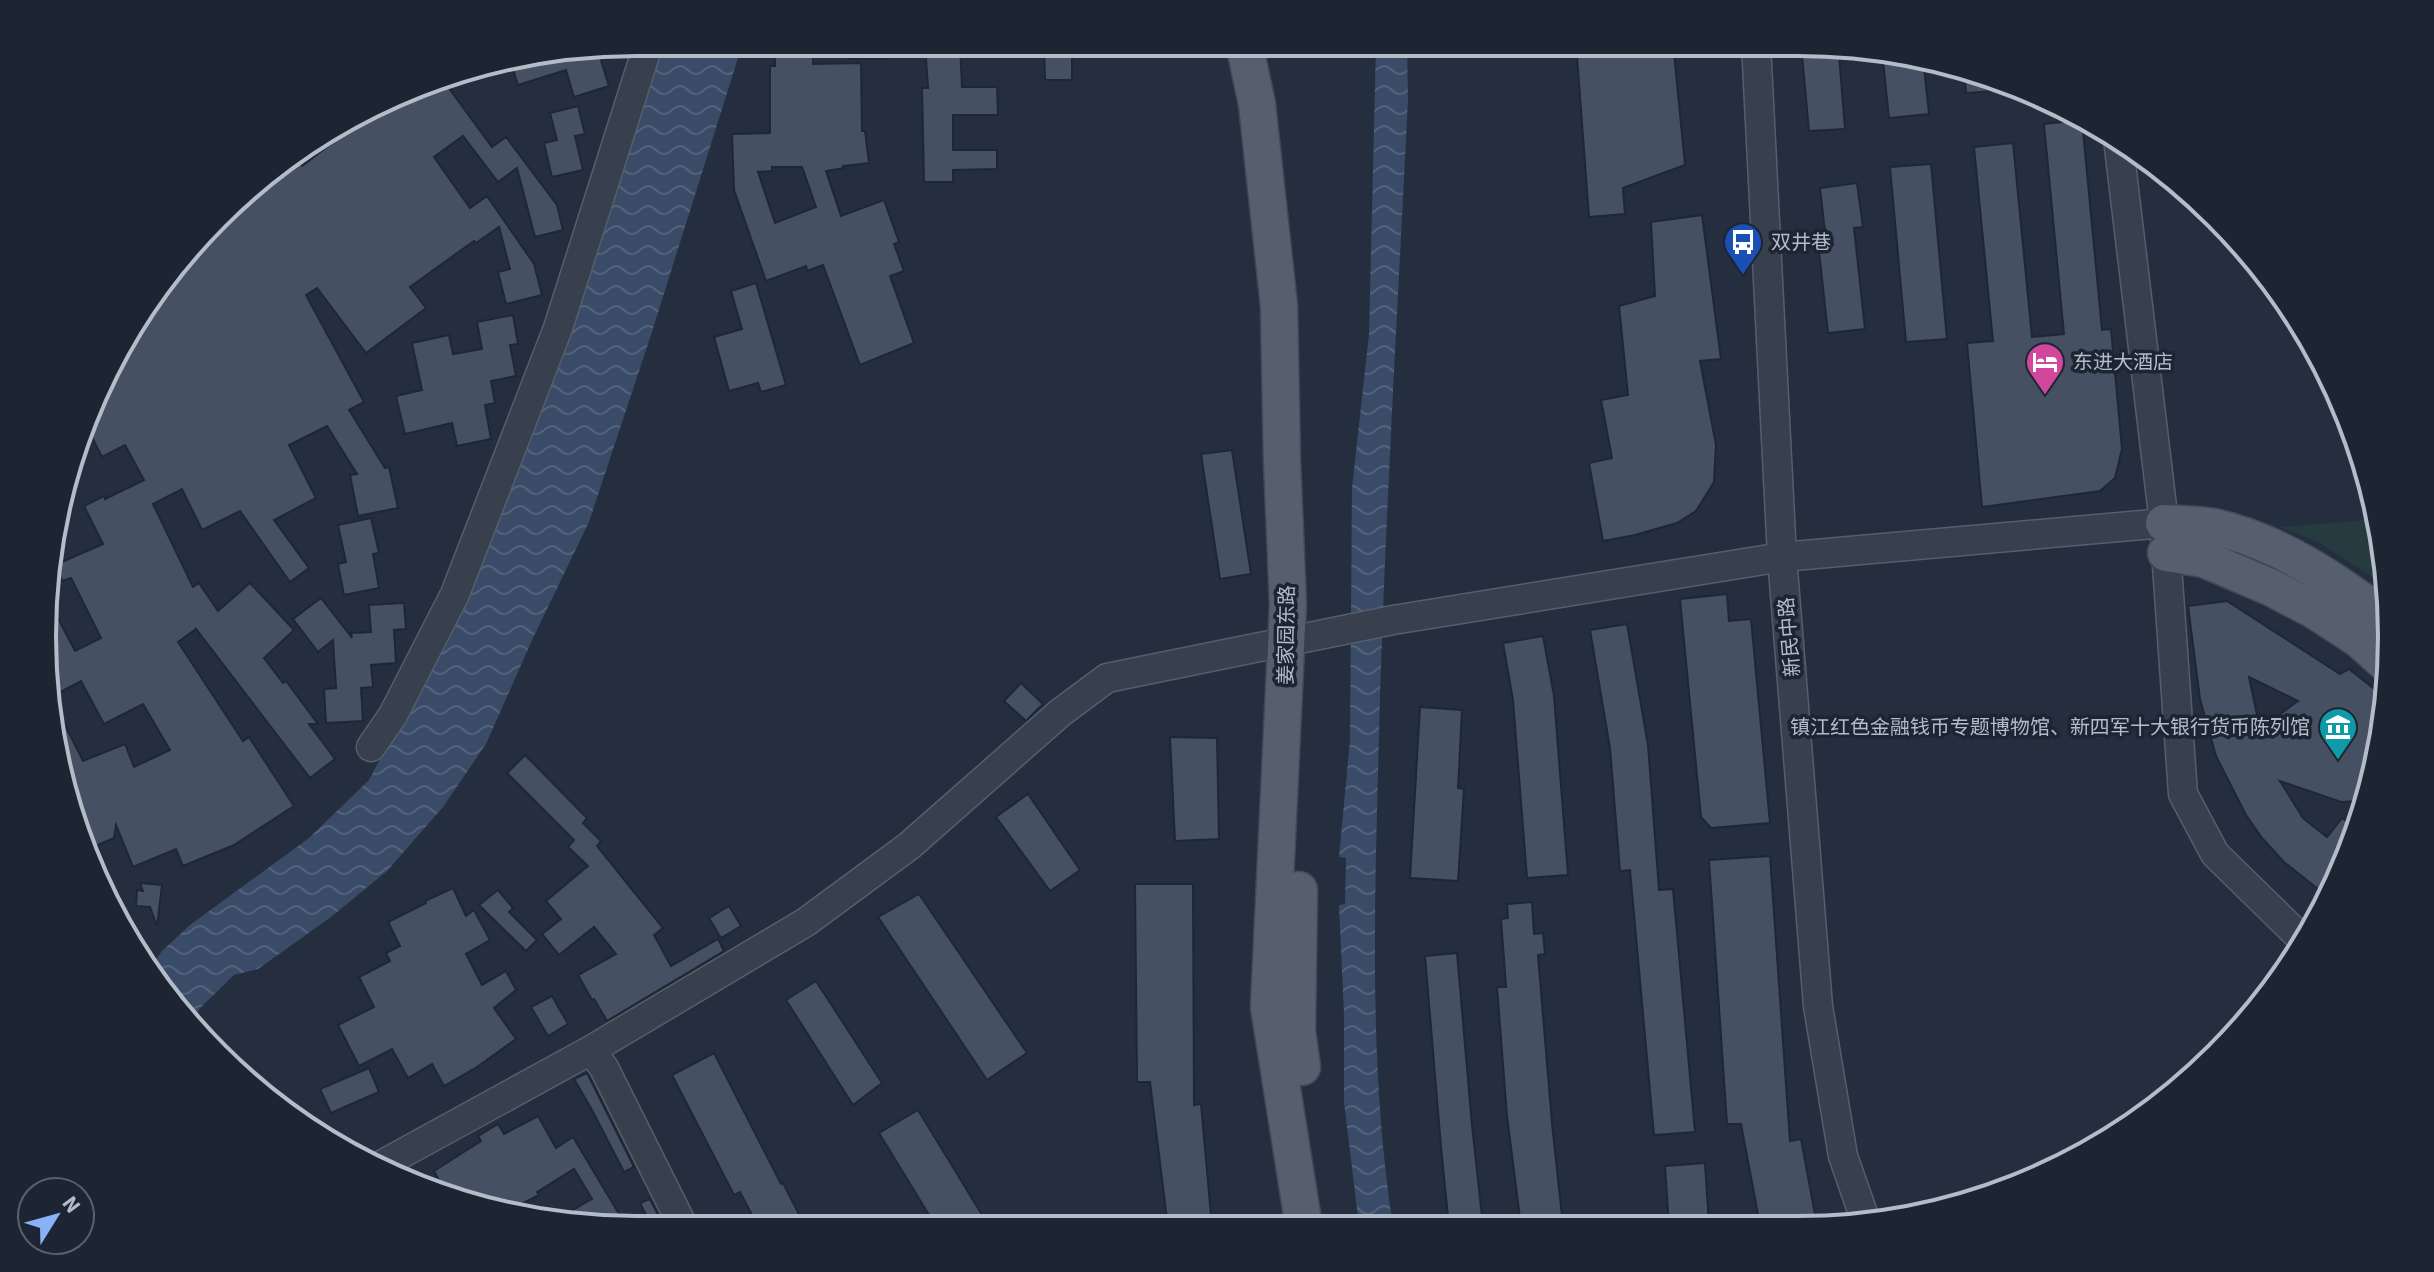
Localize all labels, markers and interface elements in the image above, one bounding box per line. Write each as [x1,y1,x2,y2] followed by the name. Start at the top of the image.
[1722,221,1764,276] bus stop icon: 双井巷
[1771,229,1831,257] place label: 双井巷
[2024,341,2066,396] hotel icon: 东进大酒店
[2073,349,2173,377] place label: 东进大酒店
[1272,585,1302,685] street label: 姜家园东路
[1773,596,1807,678] street label: 新民中路
[2317,706,2359,761] museum icon: 镇江红色金融钱币专题博物馆、新四军十大银行货币陈列馆
[1790,714,2310,742] place label: 镇江红色金融钱币专题博物馆、新四军十大银行货币陈列馆
[16,1176,96,1256] north arrow
[54,1189,88,1220] text: N

